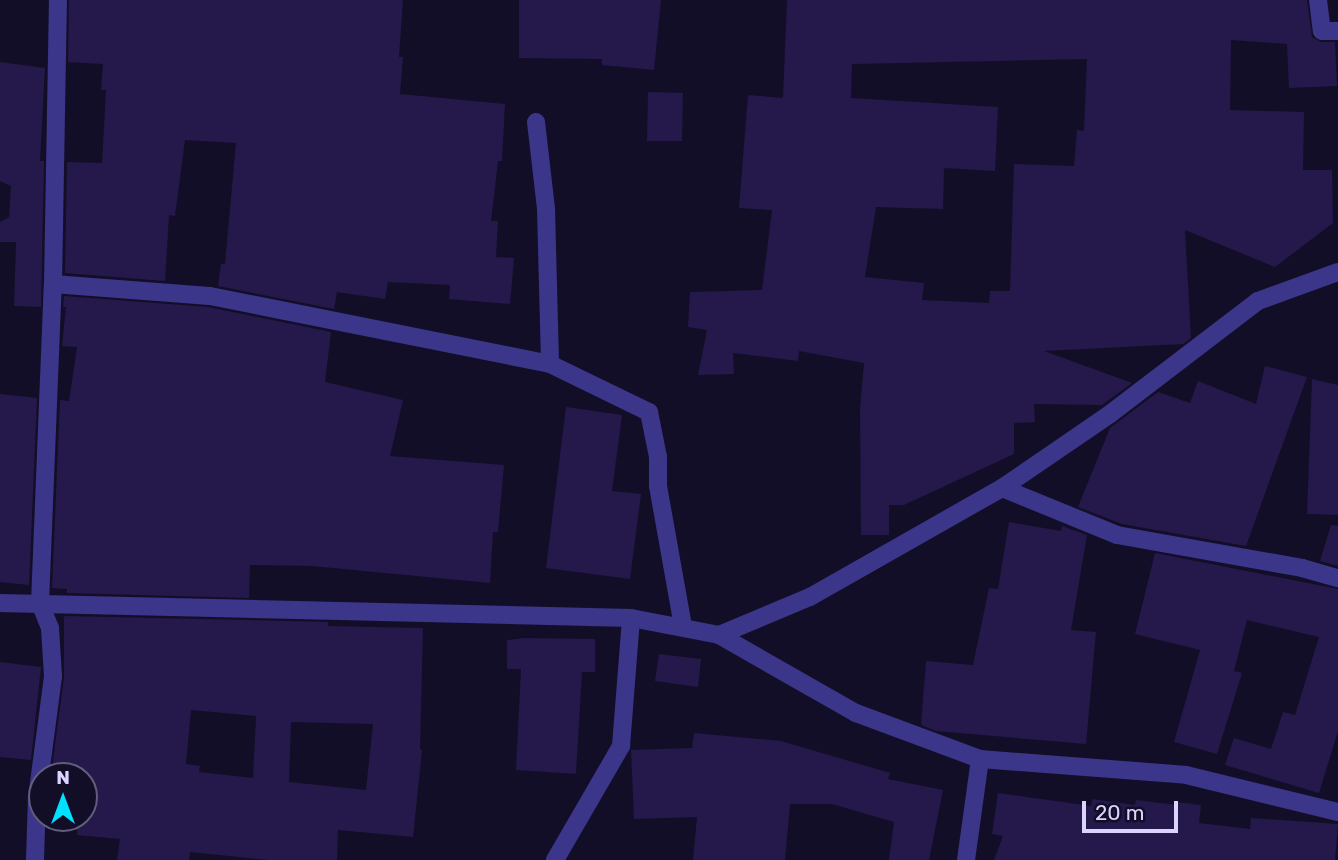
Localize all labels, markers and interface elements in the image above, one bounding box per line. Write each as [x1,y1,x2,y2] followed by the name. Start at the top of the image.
[28,762,98,832] north arrow
[56,766,70,789] text: N
[1086,786,1182,830] scale bar
[1095,800,1144,825] text: 20 m

